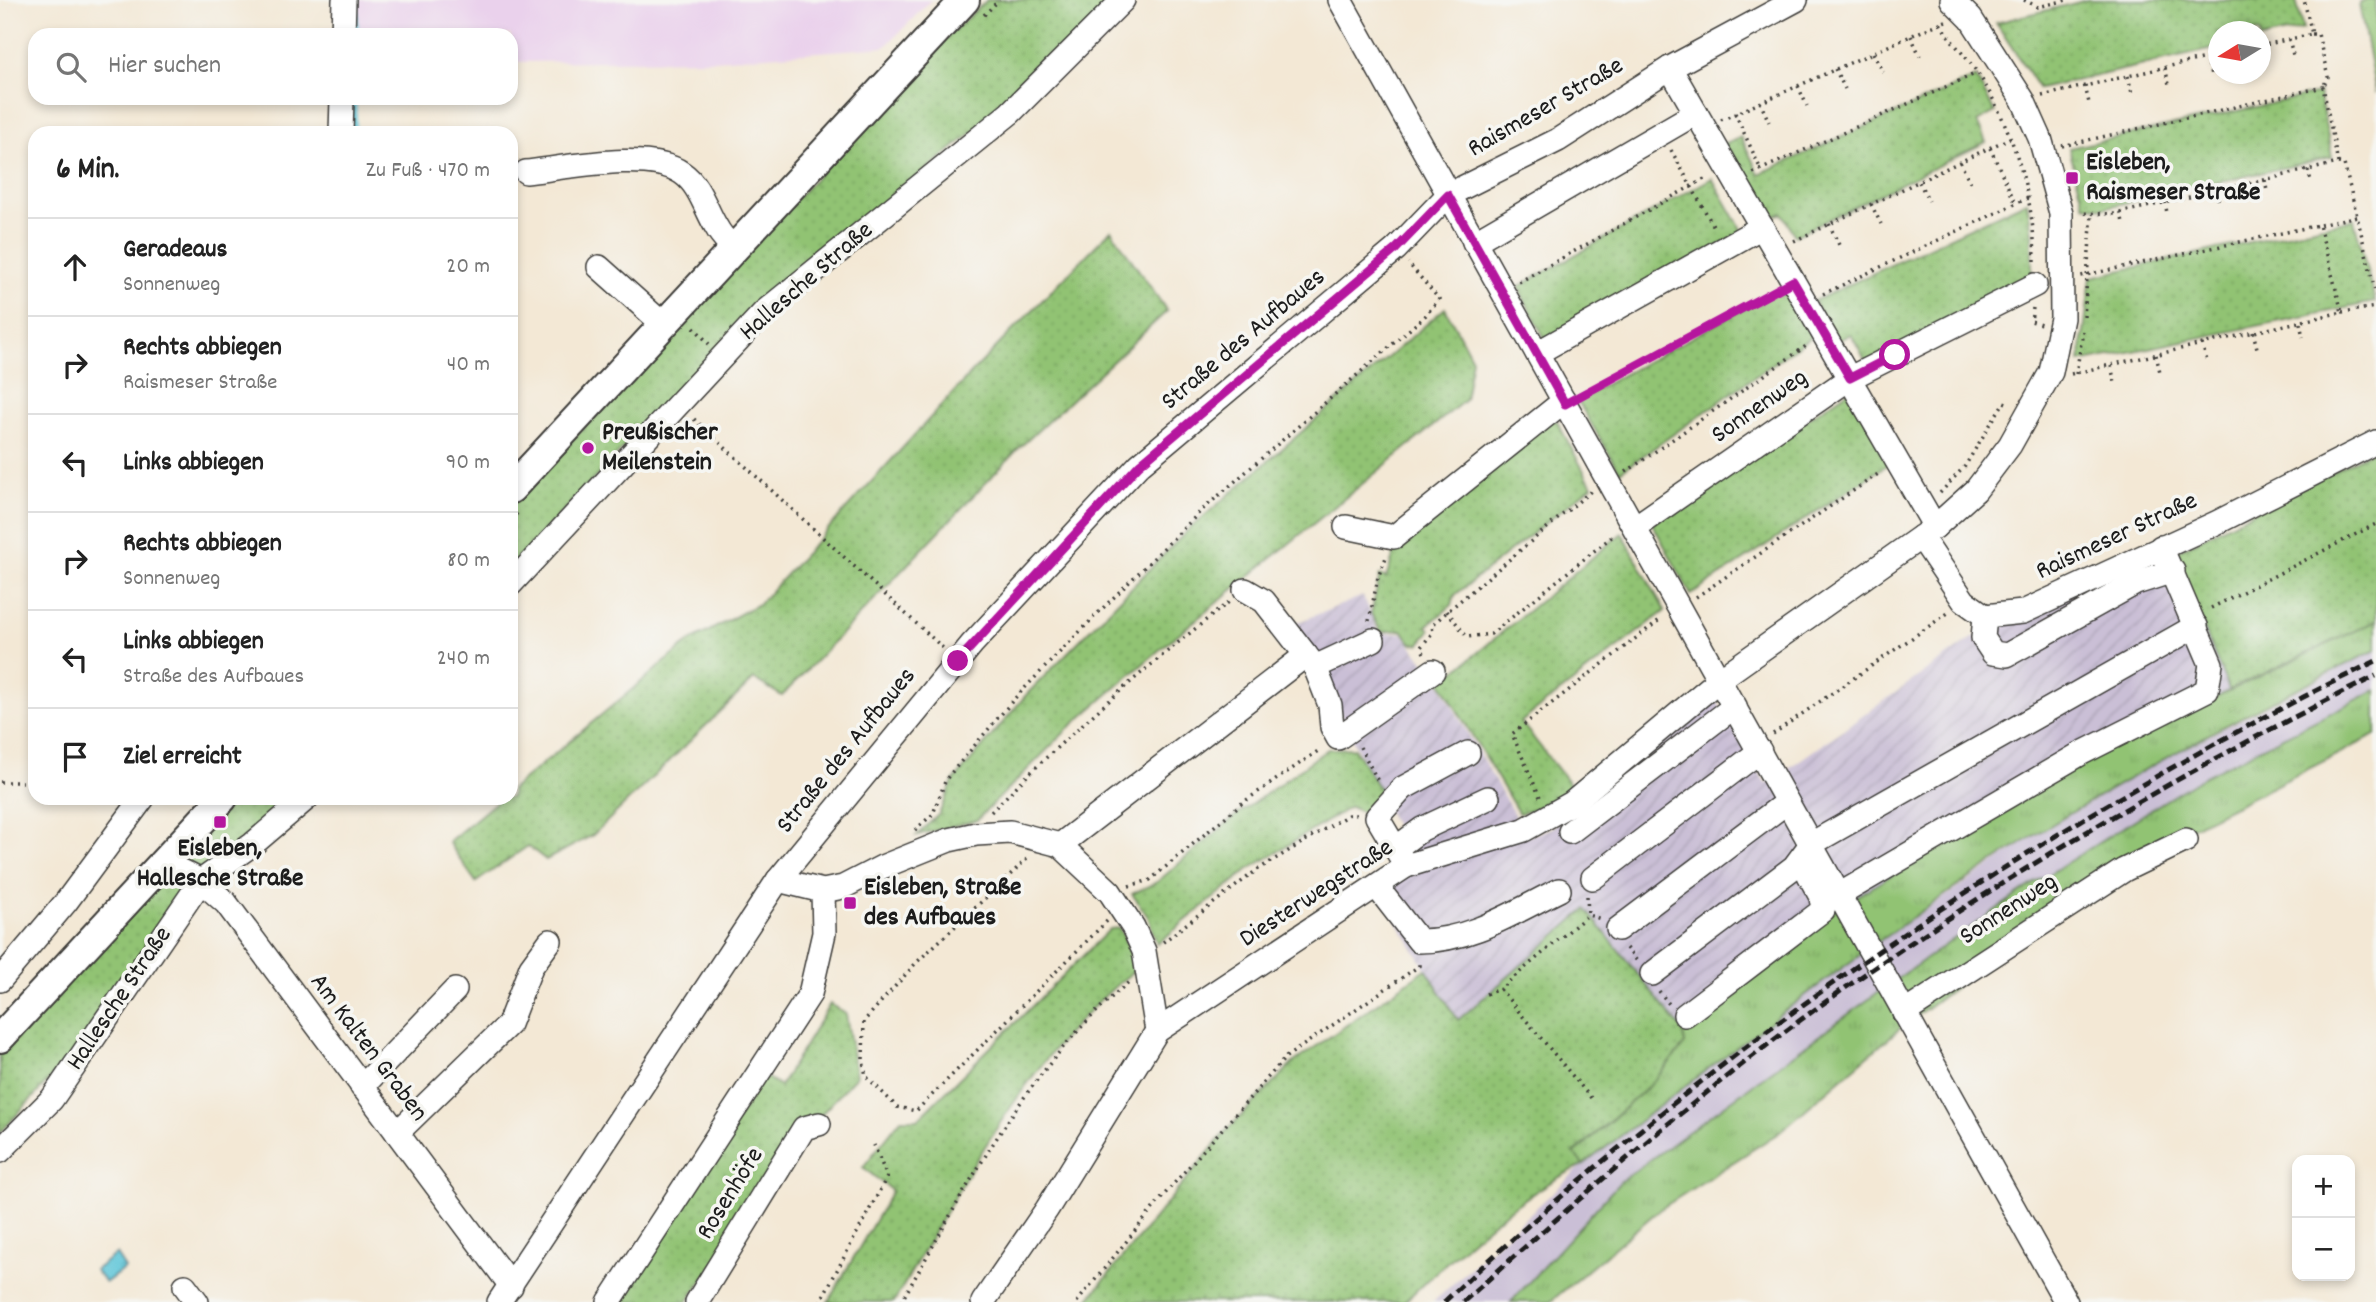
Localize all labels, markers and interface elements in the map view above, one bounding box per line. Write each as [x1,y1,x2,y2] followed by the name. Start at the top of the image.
[2208,21,2271,84] north arrow
[28,28,518,105] search box
[52,48,90,86] icon: search
[108,48,221,85] text: Hier suchen
[1461,48,1631,168] street label: Raismeser Straße
[2086,145,2261,212] place label: Eisleben, Raismeser Straße
[56,150,119,193] text: 6 Min.
[366,155,490,188] text: Zu Fuß · 470 m
[2064,170,2080,186] marker: Eisleben, Raismeser Straße
[732,213,882,351] street label: Hallesche Straße
[123,232,227,269] text: Geradeaus
[56,248,94,286] icon: ahead
[446,251,490,284] text: 20 m
[1154,260,1334,420] street label: Straße des Aufbaues
[123,269,220,302] text: Sonnenweg
[123,330,282,367] text: Rechts abbiegen
[1879,339,1910,370] route start
[56,346,94,384] icon: right
[447,349,490,382] text: 40 m
[1704,360,1816,454] street label: Sonnenweg
[123,367,277,400] text: Raismeser Straße
[602,415,718,482] place label: Preußischer Meilenstein
[580,440,596,456] marker: Preußischer Meilenstein
[56,444,94,482] icon: left
[123,445,264,482] text: Links abbiegen
[446,447,490,480] text: 90 m
[2030,483,2204,591] street label: Raismeser Straße
[123,526,282,563] text: Rechts abbiegen
[56,542,94,580] icon: right
[447,545,490,578] text: 80 m
[123,563,220,596] text: Sonnenweg
[123,624,264,661] text: Links abbiegen
[56,640,94,678] icon: left
[437,643,490,676] text: 240 m
[942,645,973,676] route end
[768,660,926,842] street label: Straße des Aufbaues
[123,661,304,694] text: Straße des Aufbaues
[56,738,94,776] icon: arrive
[123,739,242,776] text: Ziel erreicht
[212,814,228,830] marker: Eisleben, Hallesche Straße
[1233,830,1401,958] street label: Diesterwegstraße
[137,831,303,898] place label: Eisleben, Hallesche Straße
[1953,865,2065,955] street label: Sonnenweg
[864,870,1021,937] place label: Eisleben, Straße des Aufbaues
[842,895,858,911] marker: Eisleben, Straße des Aufbaues
[58,920,182,1078] street label: Hallesche Straße
[300,966,436,1130] street label: Am Kalten Graben
[688,1141,774,1247] street label: Rosenhöfe
[2292,1155,2355,1281] map controls
[2292,1155,2355,1218] button: +
[2292,1218,2355,1281] button: −

